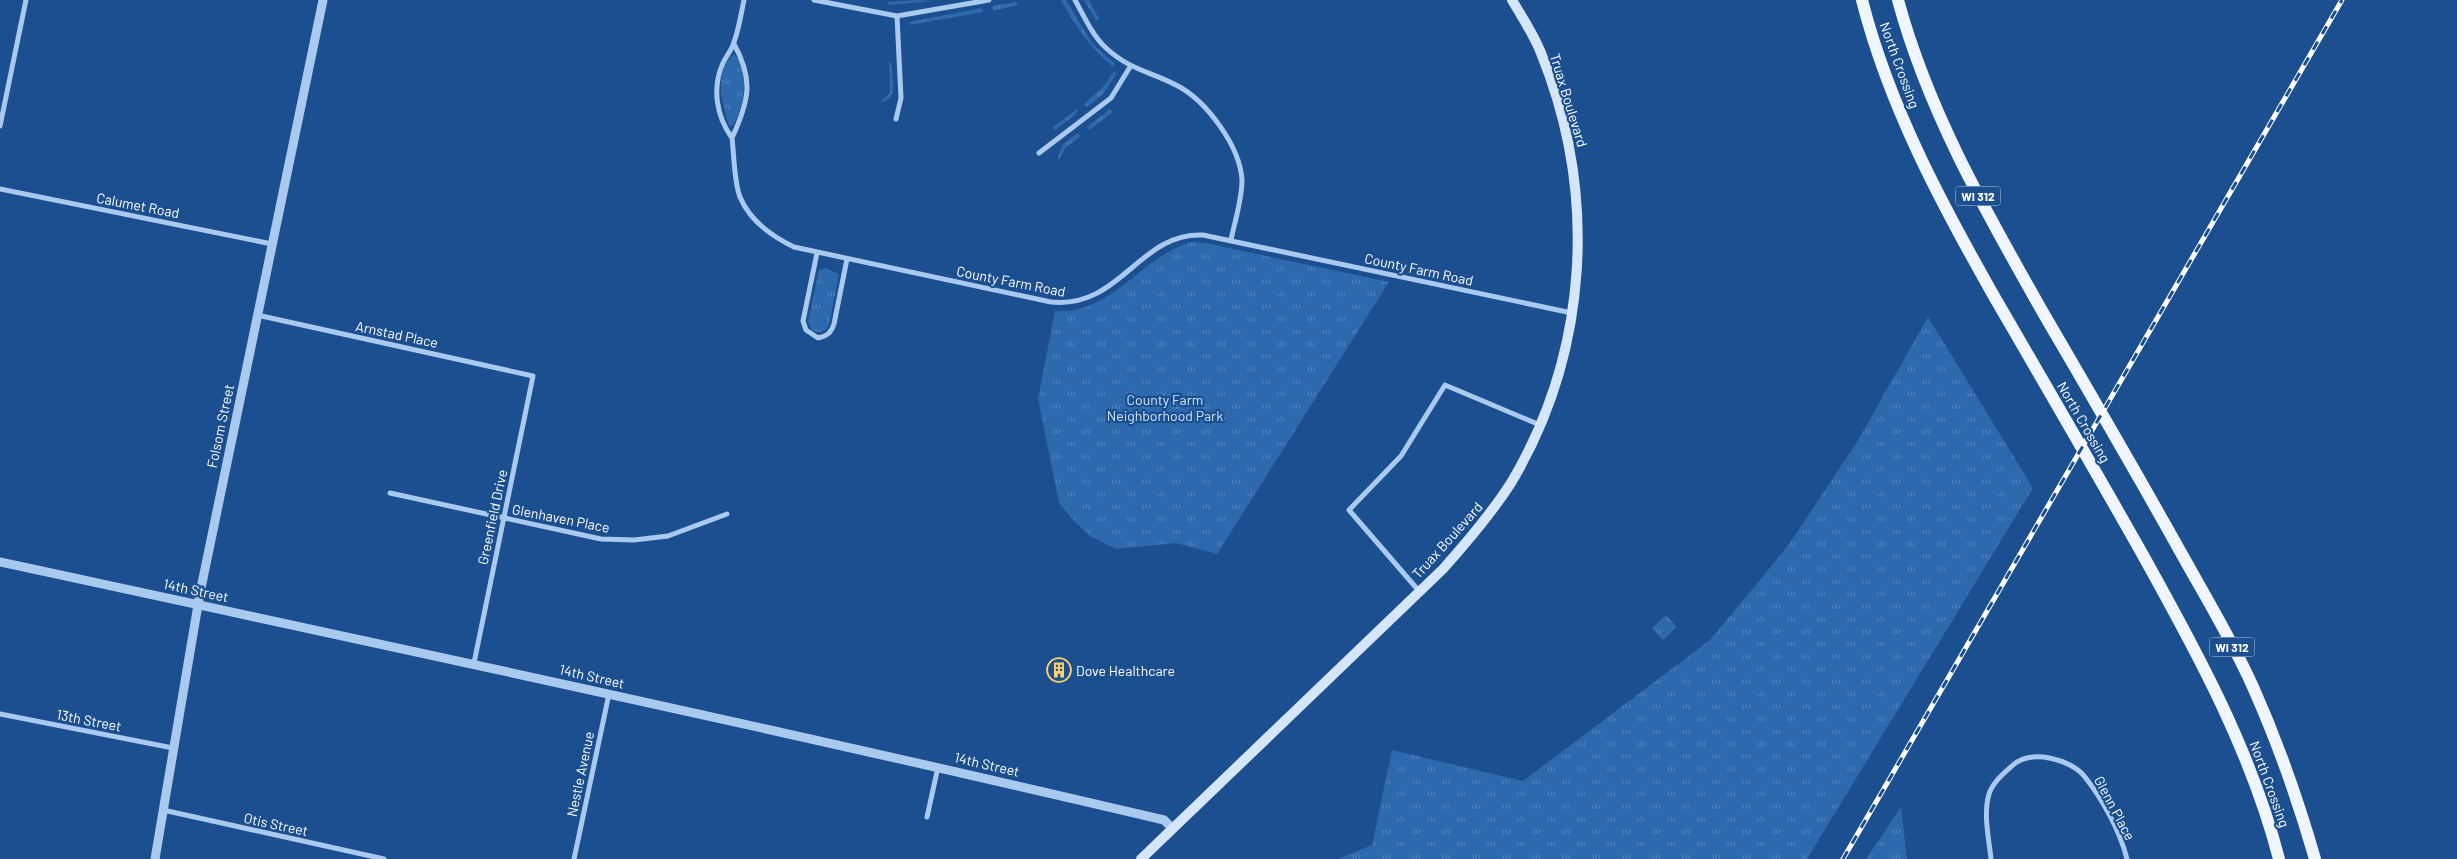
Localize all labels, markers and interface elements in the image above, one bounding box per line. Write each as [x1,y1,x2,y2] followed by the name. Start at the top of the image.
[1876,19,1924,111] street label: North Crossing
[1547,51,1591,149] street label: Truax Boulevard
[1956,187,2000,206] road number: WI 312
[95,189,181,221] street label: Calumet Road
[1363,249,1475,289] street label: County Farm Road
[955,262,1067,300] street label: County Farm Road
[354,317,440,351] street label: Arnstad Place
[2054,378,2114,466] street label: North Crossing
[203,383,237,469] street label: Folsom Street
[1107,391,1223,424] park label: County Farm Neighborhood Park
[474,468,510,566] street label: Greenfield Drive
[1408,498,1486,582] street label: Truax Boulevard
[511,500,611,536] street label: Glenhaven Place
[162,575,230,605] street label: 14th Street
[2210,638,2254,656] road number: WI 312
[1046,657,1072,683] building icon: Dove Healthcare
[558,660,626,692] street label: 14th Street
[1076,662,1175,679] place label: Dove Healthcare
[55,705,123,735] street label: 13th Street
[563,730,597,818] street label: Nestle Avenue
[2246,738,2294,830] street label: North Crossing
[953,748,1021,780] street label: 14th Street
[2091,773,2139,843] street label: Glenn Place
[242,809,310,839] street label: Otis Street

